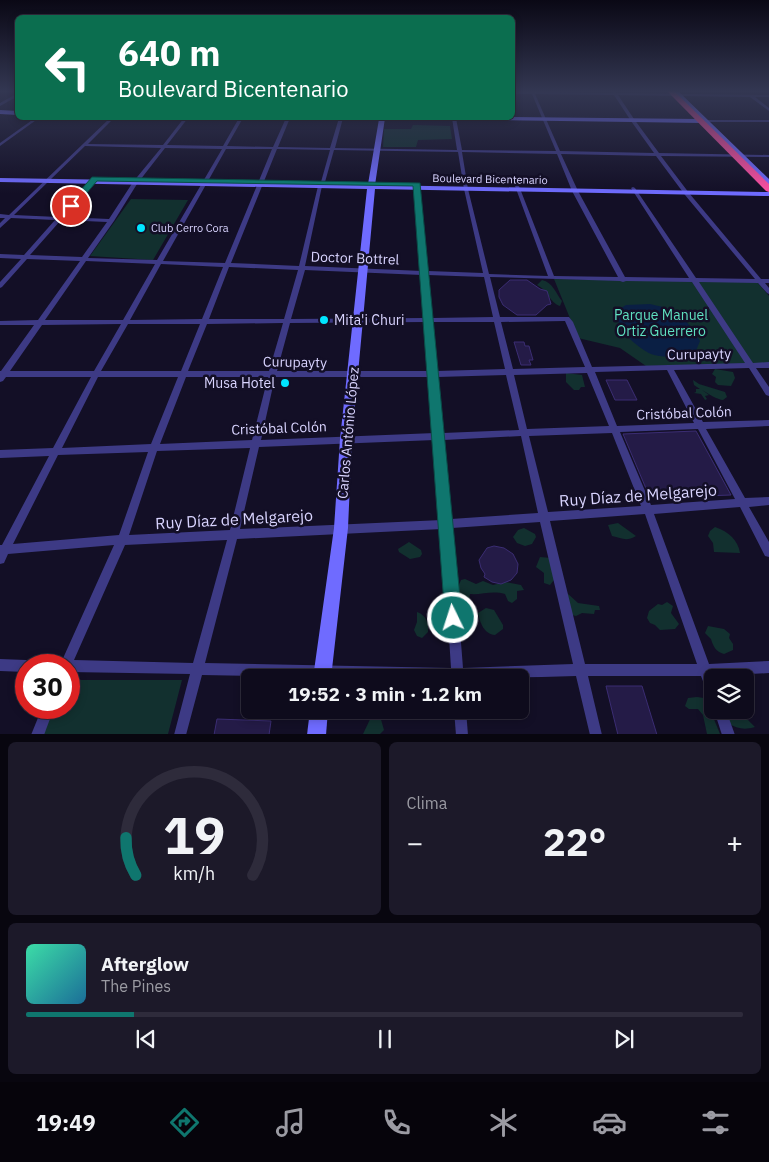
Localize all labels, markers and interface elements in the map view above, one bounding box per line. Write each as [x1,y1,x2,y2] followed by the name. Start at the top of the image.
[118,30,221,76] text: 640 m
[35,35,100,100] icon: left
[118,74,349,103] text: Boulevard Bicentenario
[432,171,548,187] street label: Boulevard Bicentenario
[50,185,92,227] pin
[57,192,85,220] icon: arrive
[151,221,229,235] place label: Club Cerro Cora
[135,222,147,234] marker: Club Cerro Cora
[310,247,400,269] street label: Doctor Bottrel
[614,306,708,340] park label: Parque Manuel Ortiz Guerrero
[334,311,404,329] place label: Mita'i Churi
[318,314,330,326] marker: Mita'i Churi
[667,344,731,364] street label: Curupayty
[263,352,327,372] street label: Curupayty
[333,366,363,500] street label: Carlos António López
[204,374,275,392] place label: Musa Hotel
[279,377,291,389] marker: Musa Hotel
[636,402,732,424] street label: Cristóbal Colón
[231,417,327,439] street label: Cristóbal Colón
[558,480,718,510] street label: Ruy Díaz de Melgarejo
[155,505,313,533] street label: Ruy Díaz de Melgarejo
[426,591,478,643] position arrow
[15,654,80,719] speed limit sign: 30
[704,669,754,719] map controls
[704,669,754,719] button: layers
[288,682,482,706] text: 19:52 · 3 min · 1.2 km
[407,793,447,813] text: Clima
[163,801,225,868] text: 19
[543,817,606,866] text: 22°
[407,824,423,861] text: −
[726,824,743,861] text: +
[173,862,215,885] text: km/h
[101,952,189,976] text: Afterglow
[101,976,171,996] text: The Pines
[132,1025,160,1053] icon: previous
[371,1025,399,1053] icon: pause
[610,1025,638,1053] icon: next
[167,1105,202,1140] icon: directions
[273,1105,308,1140] icon: music
[379,1105,414,1140] icon: phone
[486,1105,521,1140] icon: climate
[592,1105,627,1140] icon: car
[698,1105,733,1140] icon: filters
[36,1108,96,1137] text: 19:49

